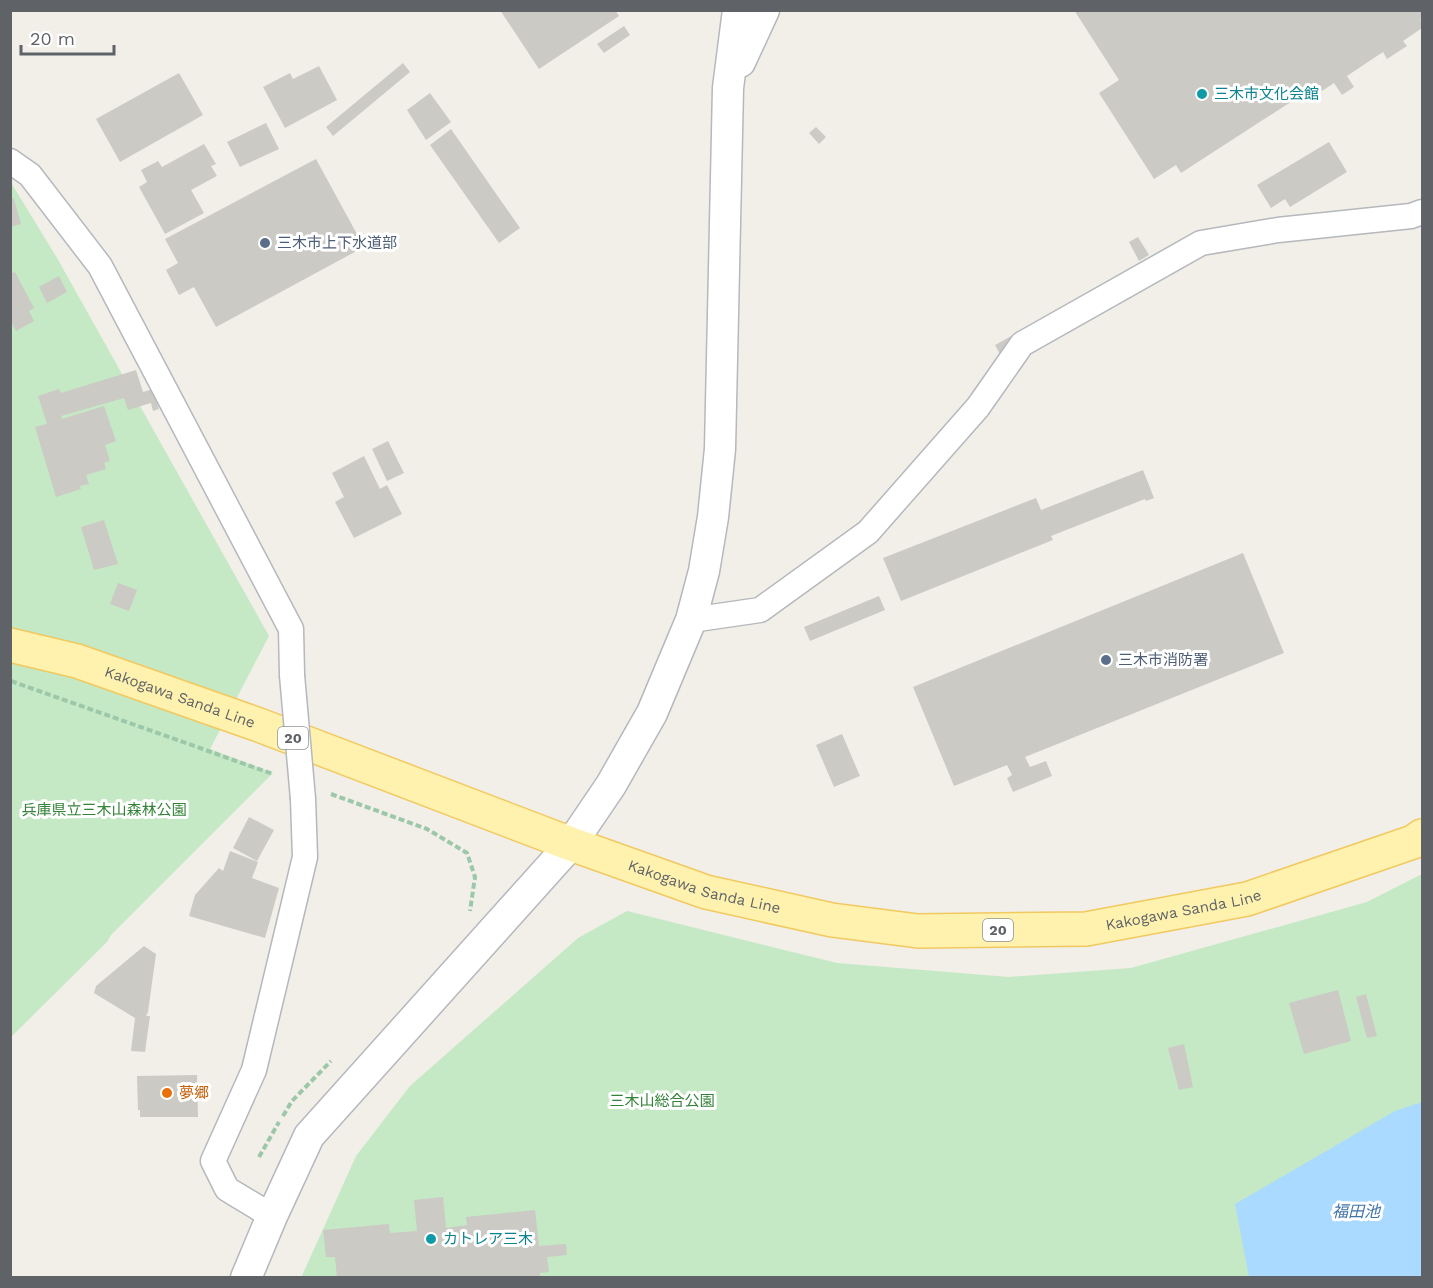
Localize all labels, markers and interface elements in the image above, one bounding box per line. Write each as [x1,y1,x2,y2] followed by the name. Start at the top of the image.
[21,18,114,56] scale bar
[30,28,75,49] text: 20 m
[1214,85,1319,103] place label: 三木市文化会館
[1195,87,1209,101] marker: 三木市文化会館
[277,234,397,252] place label: 三木市上下水道部
[258,236,272,250] marker: 三木市上下水道部
[1118,651,1208,669] place label: 三木市消防署
[1099,653,1113,667] marker: 三木市消防署
[102,662,258,732] street label: Kakogawa Sanda Line
[278,727,308,749] road number: 20
[21,801,187,819] park label: 兵庫県立三木山森林公園
[626,856,782,917] street label: Kakogawa Sanda Line
[1104,886,1264,934] street label: Kakogawa Sanda Line
[983,919,1013,941] road number: 20
[179,1084,209,1102] place label: 夢郷
[160,1086,174,1100] marker: 夢郷
[609,1092,715,1110] park label: 三木山総合公園
[1332,1202,1382,1221] water label: 福田池
[443,1230,533,1248] place label: カトレア三木
[424,1232,438,1246] marker: カトレア三木

